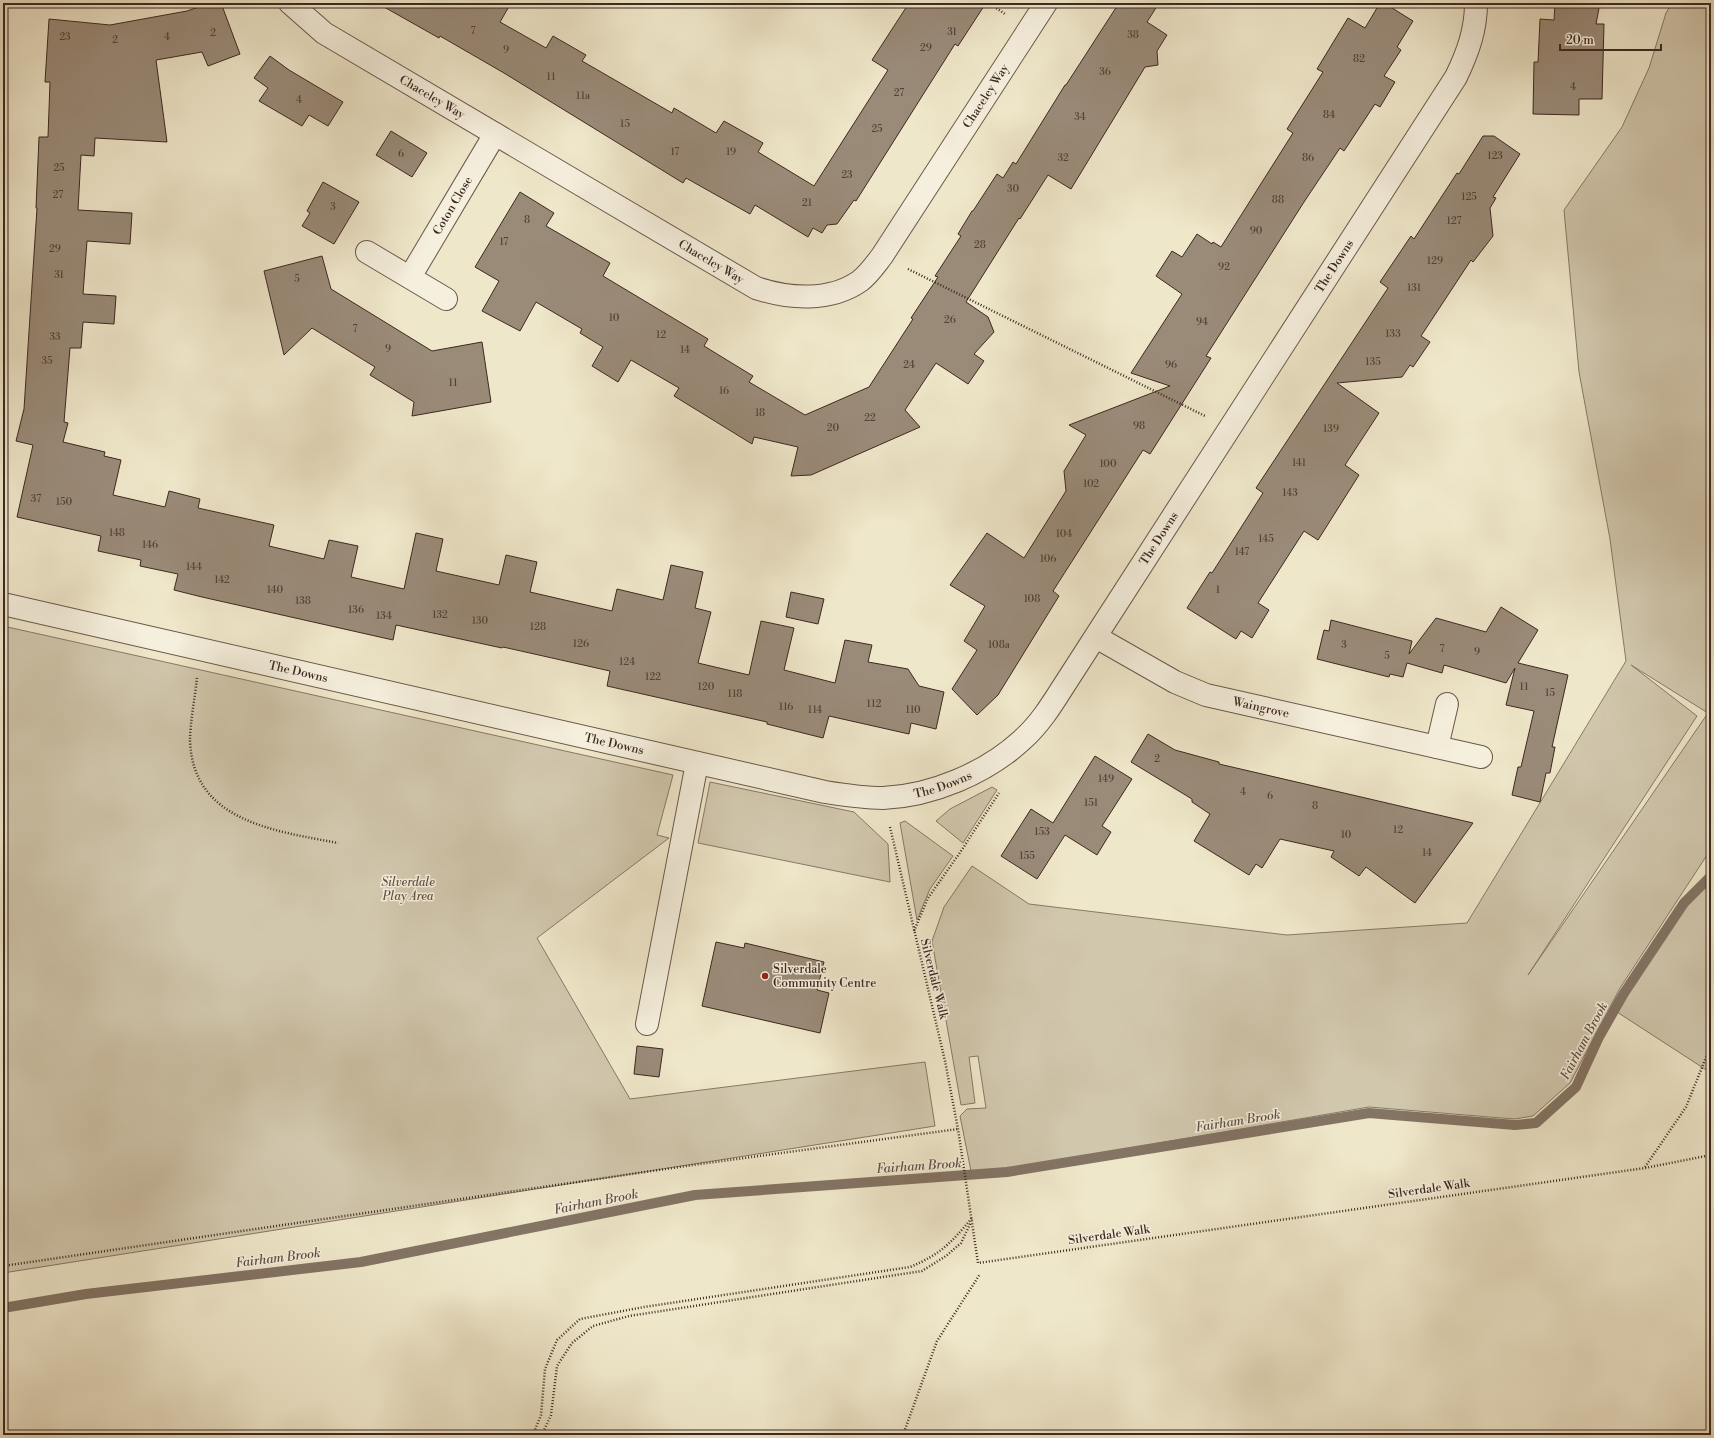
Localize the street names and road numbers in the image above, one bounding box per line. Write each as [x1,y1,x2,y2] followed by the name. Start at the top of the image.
[959,61,1012,131] street label: Chaceley Way
[397,72,468,122] street label: Chaceley Way
[429,174,476,238] street label: Coton Close
[676,236,747,287] street label: Chaceley Way
[1312,237,1357,296] street label: The Downs
[1136,509,1181,568] street label: The Downs
[267,658,330,686] street label: The Downs
[1231,694,1291,721] street label: Waingrove
[583,730,645,758] street label: The Downs
[912,768,974,802] street label: The Downs
[917,937,951,1022] street label: Silverdale Walk
[1387,1176,1472,1202] street label: Silverdale Walk
[1067,1222,1152,1248] street label: Silverdale Walk

